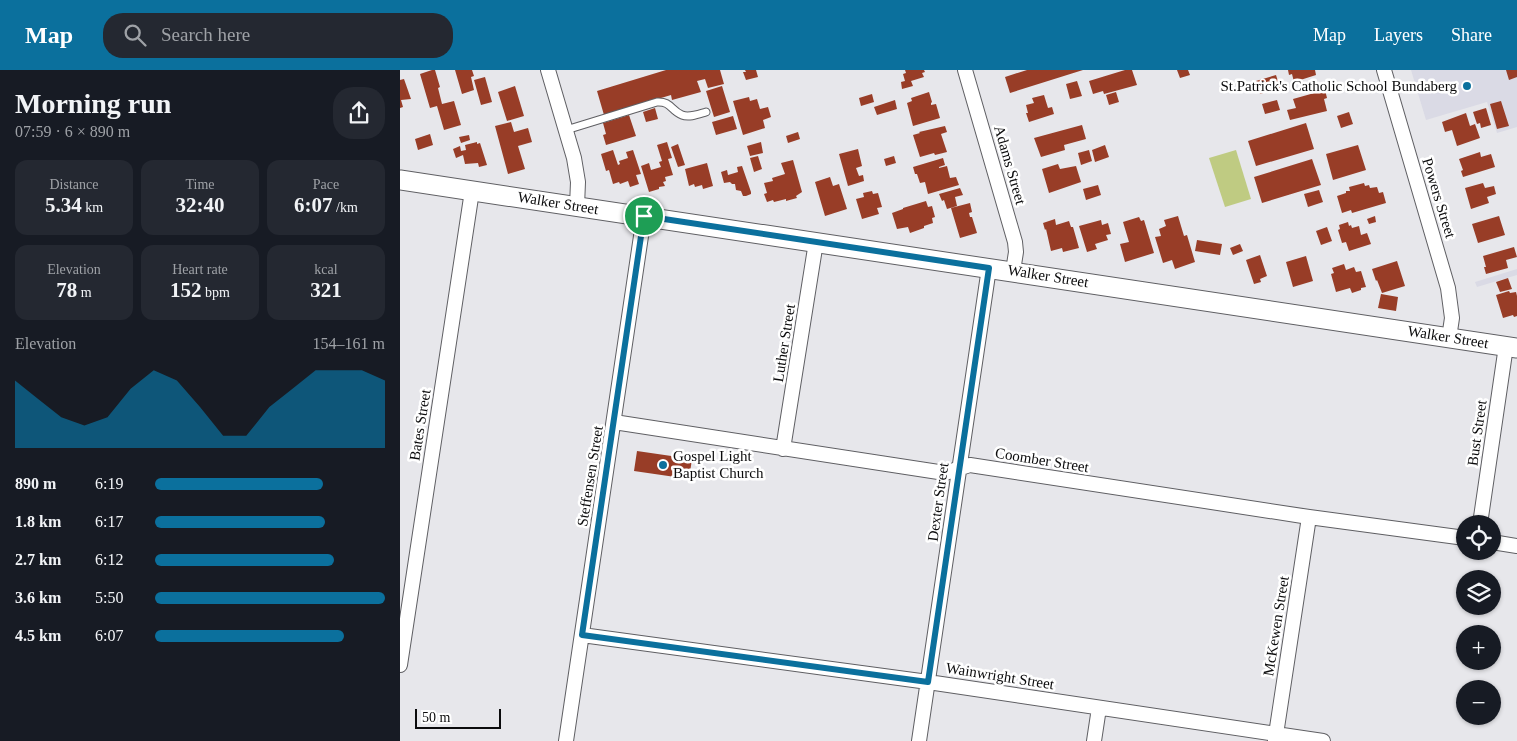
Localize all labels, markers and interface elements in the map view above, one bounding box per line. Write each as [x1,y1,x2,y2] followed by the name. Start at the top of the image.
[103,13,453,58] search box
[121,21,149,49] icon: search
[25,22,73,48] text: Map
[161,24,250,45] text: Search here
[1313,25,1346,45] text: Map
[1374,25,1423,45] text: Layers
[1451,25,1492,45] text: Share
[1220,78,1457,94] place label: St.Patrick's Catholic School Bundaberg
[1461,80,1473,92] marker: St.Patrick's Catholic School Bundaberg
[333,87,385,139] button: share
[15,88,171,119] text: Morning run
[15,123,130,140] text: 07:59 · 6 × 890 m
[991,124,1029,207] street label: Adams Street
[1419,156,1459,241] street label: Powers Street
[50,177,98,192] text: Distance
[185,177,215,192] text: Time
[313,177,339,192] text: Pace
[516,189,600,217] street label: Walker Street
[45,193,82,217] text: 5.34
[176,193,225,217] text: 32:40
[294,193,333,217] text: 6:07
[623,195,665,237] pin
[82,200,103,215] text: km
[333,200,358,215] text: /km
[630,202,658,230] icon: arrive
[47,262,101,277] text: Elevation
[172,262,228,277] text: Heart rate
[314,262,338,277] text: kcal
[1006,262,1090,290] street label: Walker Street
[56,278,77,302] text: 78
[170,278,202,302] text: 152
[310,278,342,302] text: 321
[77,285,92,300] text: m
[202,285,230,300] text: bpm
[770,302,798,383] street label: Luther Street
[1406,323,1490,351] street label: Walker Street
[15,335,76,352] text: Elevation
[313,335,385,352] text: 154–161 m
[406,387,434,462] street label: Bates Street
[1464,398,1490,467] street label: Bust Street
[574,424,606,528] street label: Steffensen Street
[994,445,1091,475] street label: Coomber Street
[673,448,764,481] place label: Gospel Light Baptist Church
[657,459,669,471] marker: Gospel Light Baptist Church
[925,461,952,543] street label: Dexter Street
[15,475,56,492] text: 890 m
[95,475,123,492] text: 6:19
[15,513,61,530] text: 1.8 km
[95,513,123,530] text: 6:17
[1456,515,1501,725] map controls
[1456,515,1501,560] button: locate
[15,551,61,568] text: 2.7 km
[95,551,123,568] text: 6:12
[1456,570,1501,615] button: layers
[1260,574,1292,677] street label: McKewen Street
[15,589,61,606] text: 3.6 km
[95,589,123,606] text: 5:50
[1456,625,1501,670] button: +
[15,627,61,644] text: 4.5 km
[95,627,123,644] text: 6:07
[945,660,1056,693] street label: Wainwright Street
[1456,680,1501,725] button: −
[415,706,501,729] scale bar
[422,710,450,725] text: 50 m

